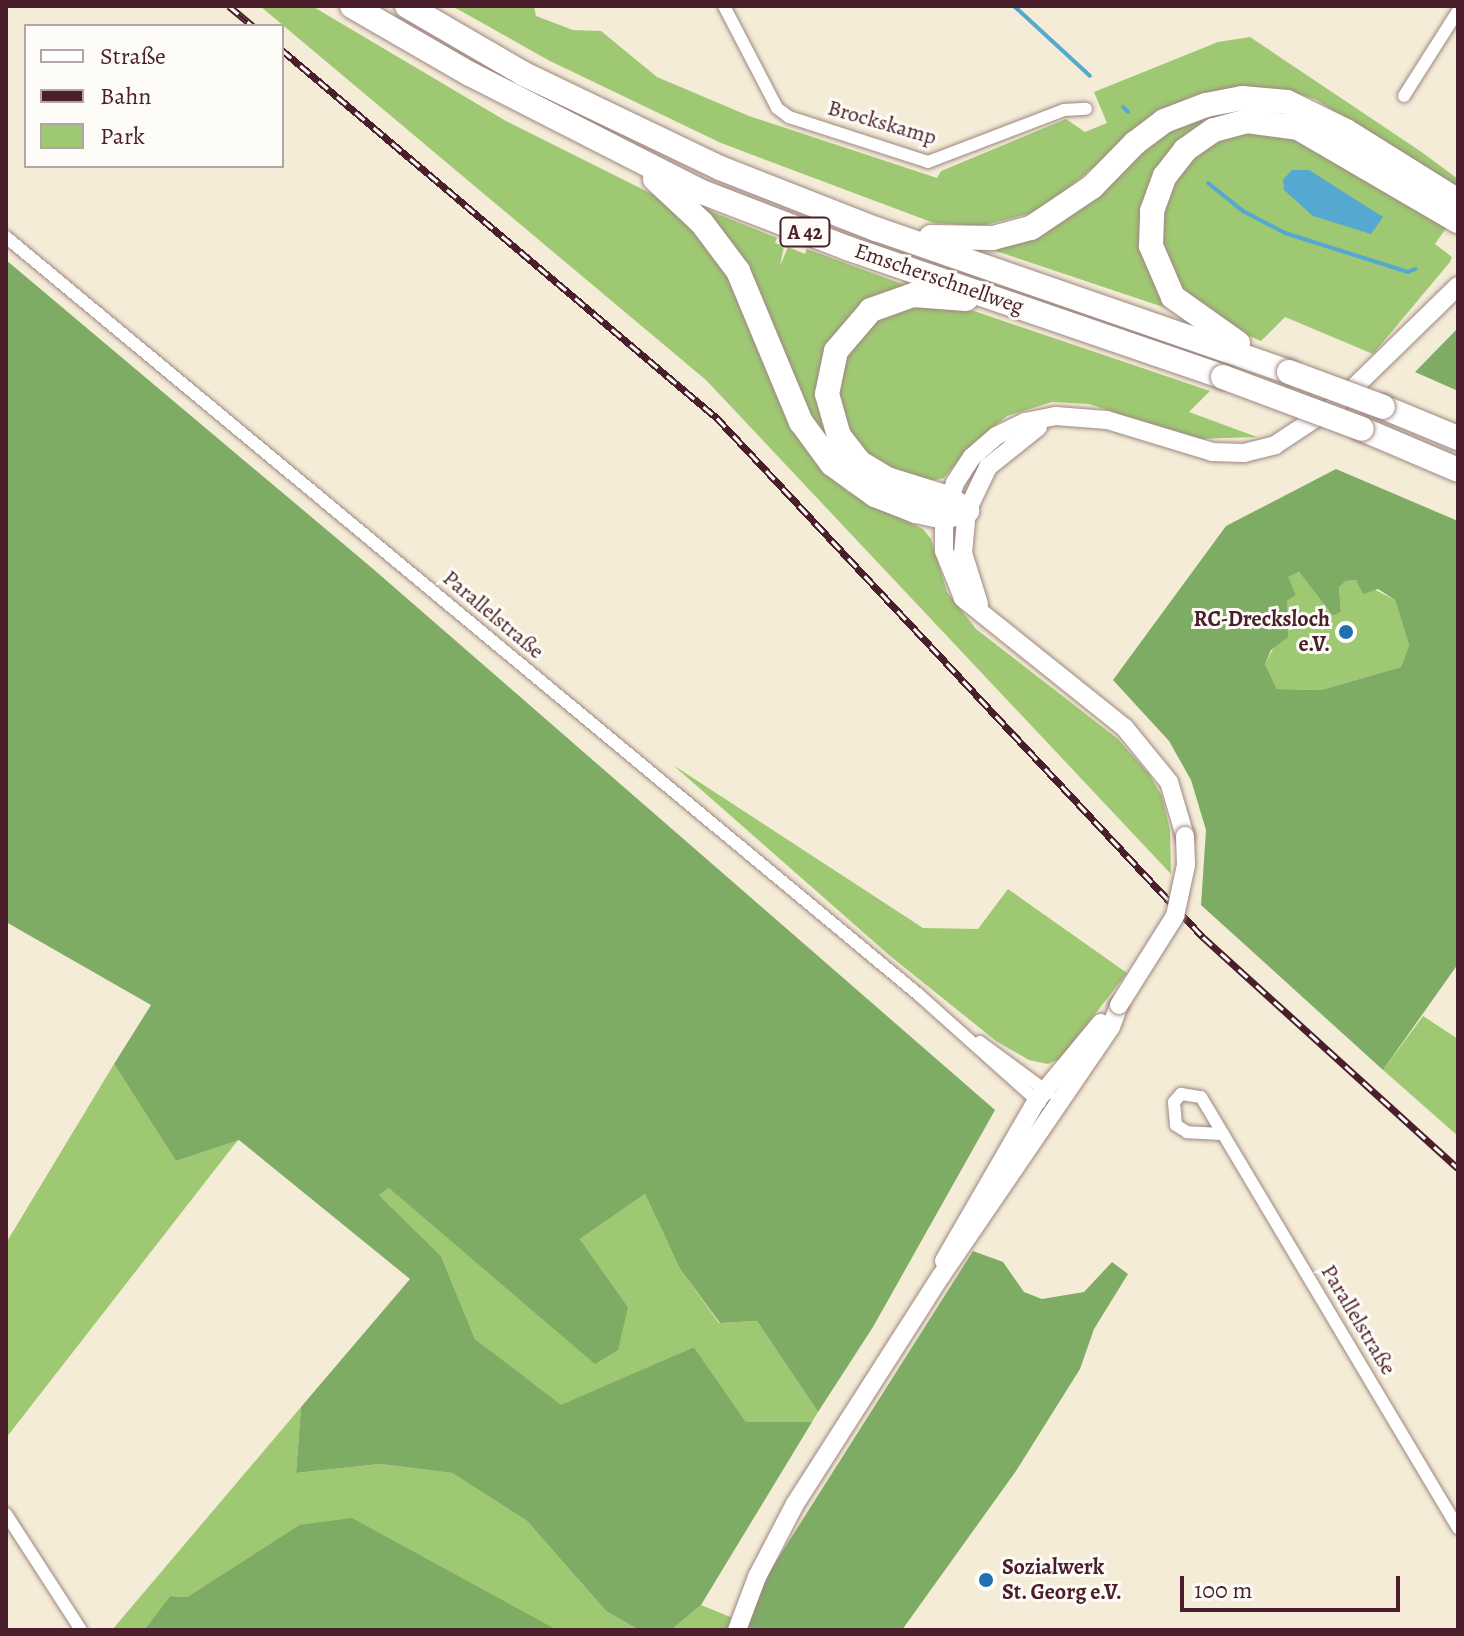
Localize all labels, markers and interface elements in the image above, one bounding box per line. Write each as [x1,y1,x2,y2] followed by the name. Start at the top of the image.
[24,24,284,168] legend
[100,40,166,72] text: Straße
[100,80,151,112] text: Bahn
[825,95,939,151] street label: Brockskamp
[100,120,145,152] text: Park
[779,216,831,248] road number: A 42
[851,238,1027,320] street label: Emscherschnellweg
[437,565,549,665] street label: Parallelstraße
[1194,606,1330,658] place label: RC-Drecksloch e.V.
[1337,623,1355,641] marker: RC-Drecksloch e.V.
[1315,1260,1401,1380] street label: Parallelstraße
[1002,1554,1122,1606] place label: Sozialwerk St. Georg e.V.
[1184,1560,1404,1610] scale bar
[977,1571,995,1589] marker: Sozialwerk St. Georg e.V.
[1194,1574,1253,1606] text: 100 m

